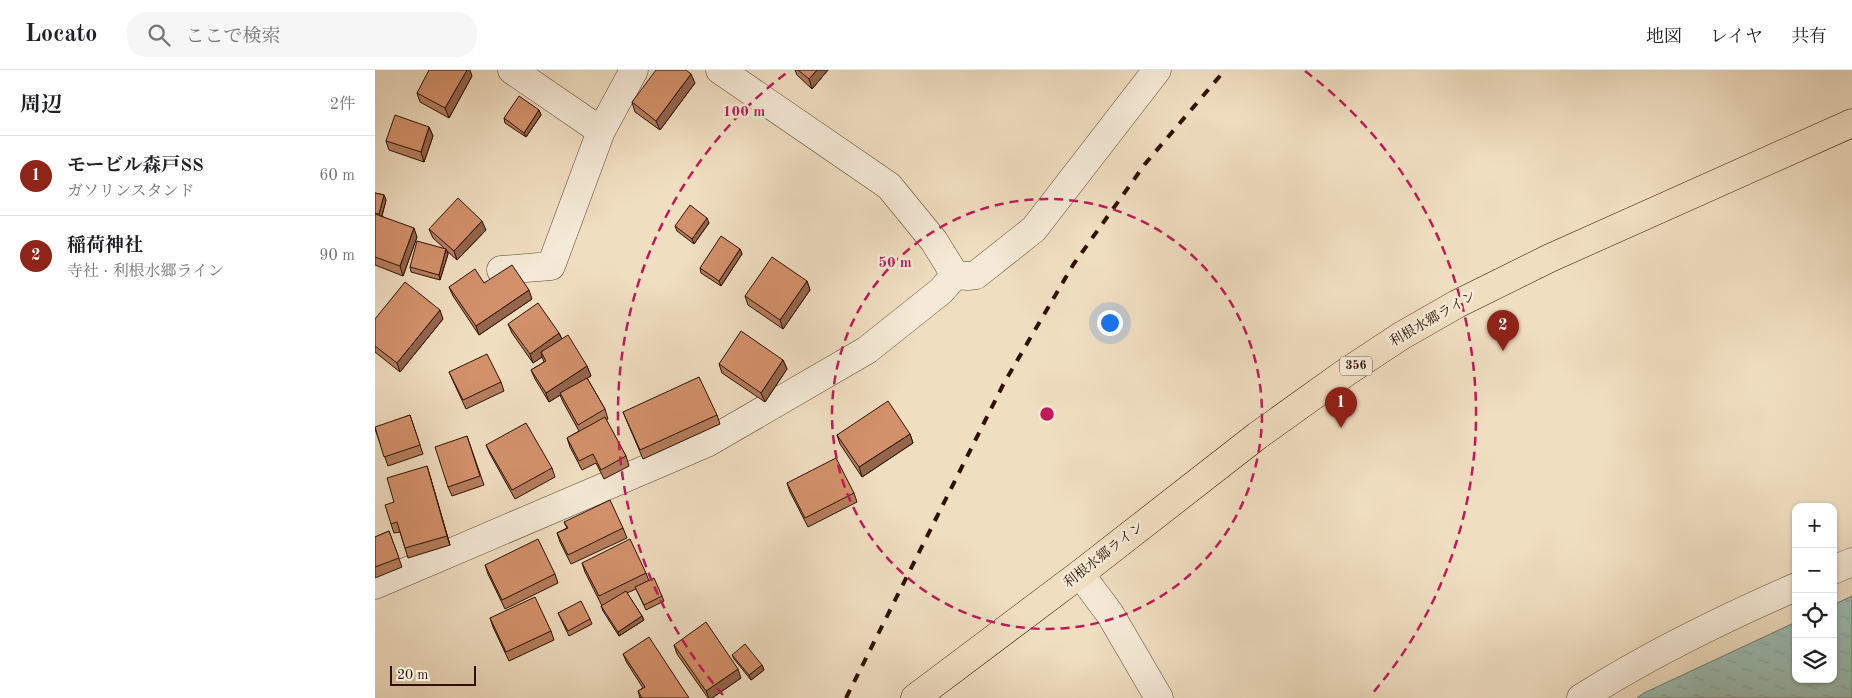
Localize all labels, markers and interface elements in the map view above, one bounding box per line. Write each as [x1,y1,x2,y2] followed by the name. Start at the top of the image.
[127,12,477,57] search box
[145,21,173,49] icon: search
[25,23,97,47] text: Locato
[185,28,280,47] text: ここで検索
[1646,28,1682,46] text: 地図
[1710,28,1763,46] text: レイヤ
[1791,28,1827,46] text: 共有
[20,95,62,116] text: 周辺
[330,97,355,113] text: 2件
[723,105,765,120] text: 100 m
[67,157,204,176] text: モービル森戸SS
[31,168,41,184] text: 1
[319,168,355,184] text: 60 m
[67,184,195,200] text: ガソリンスタンド
[67,237,143,256] text: 稲荷神社
[31,248,41,264] text: 2
[319,248,355,264] text: 90 m
[878,256,912,271] text: 50 m
[67,264,224,280] text: 寺社 · 利根水郷ライン
[1387,288,1479,349] street label: 利根水郷ライン
[1097,310,1123,336] your location
[1487,310,1519,351] pin: 2
[1340,356,1372,376] road number: 356
[1325,387,1357,428] pin: 1
[1038,405,1056,423] centre of rings
[1792,503,1837,683] map controls
[1792,503,1837,548] button: +
[1061,519,1147,591] street label: 利根水郷ライン
[1792,548,1837,593] button: −
[1792,593,1837,638] button: locate
[1792,638,1837,683] button: layers
[390,663,476,686] scale bar
[397,668,428,682] text: 20 m

